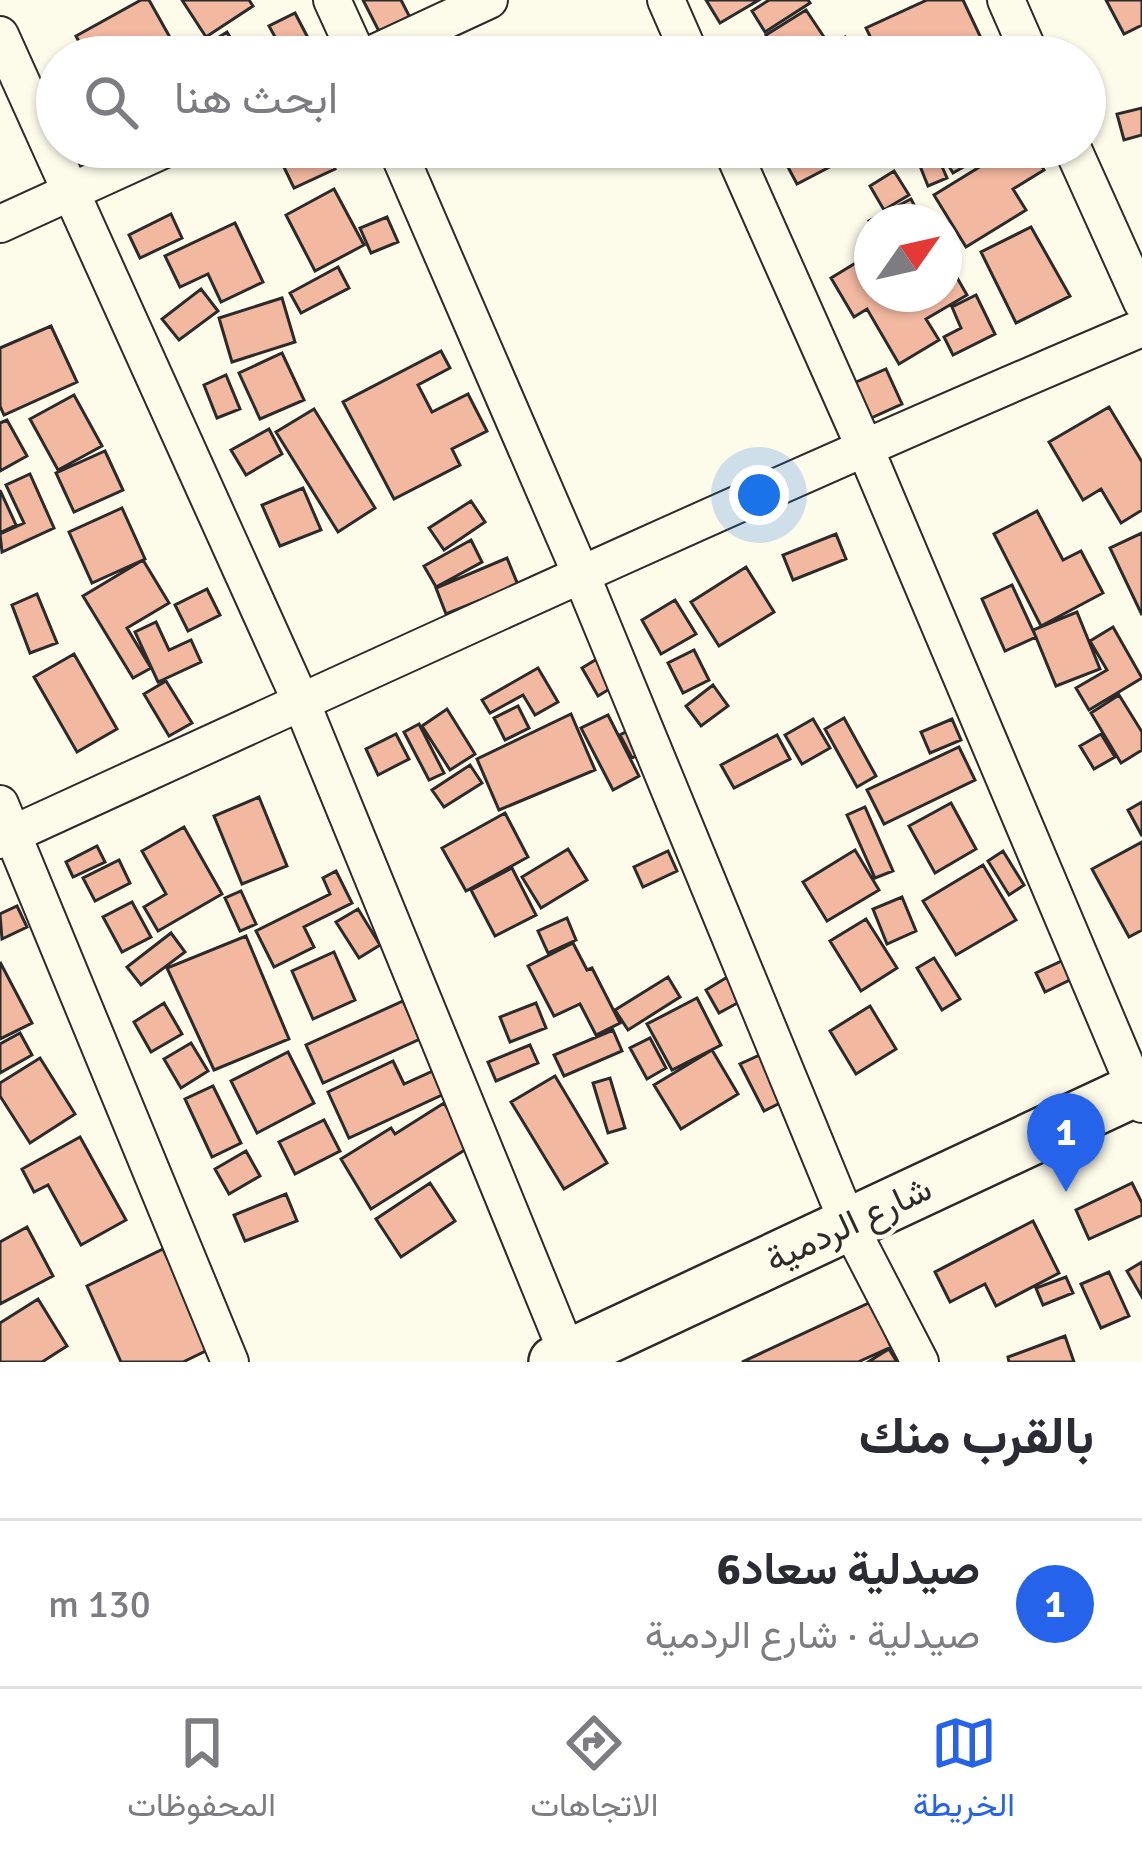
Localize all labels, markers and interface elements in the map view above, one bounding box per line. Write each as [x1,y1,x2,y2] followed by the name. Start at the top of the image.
[36,36,1106,168] search box
[78,69,144,135] icon: search
[174,71,338,126] text: ابحث هنا
[854,204,962,312] north arrow
[729,465,789,525] your location
[1027,1093,1105,1192] pin: 1
[758,1166,939,1283] street label: شارع الردمية
[859,1405,1094,1468] text: بالقرب منك
[717,1542,980,1597] text: صيدلية سعاد6
[48,1580,151,1628] text: 130 m
[1044,1580,1066,1628] text: 1
[645,1611,980,1659] text: صيدلية · شارع الردمية
[127,1710,276,1834] tab: المحفوظات
[530,1710,658,1834] tab: الاتجاهات
[913,1710,1015,1834] tab: الخريطة

